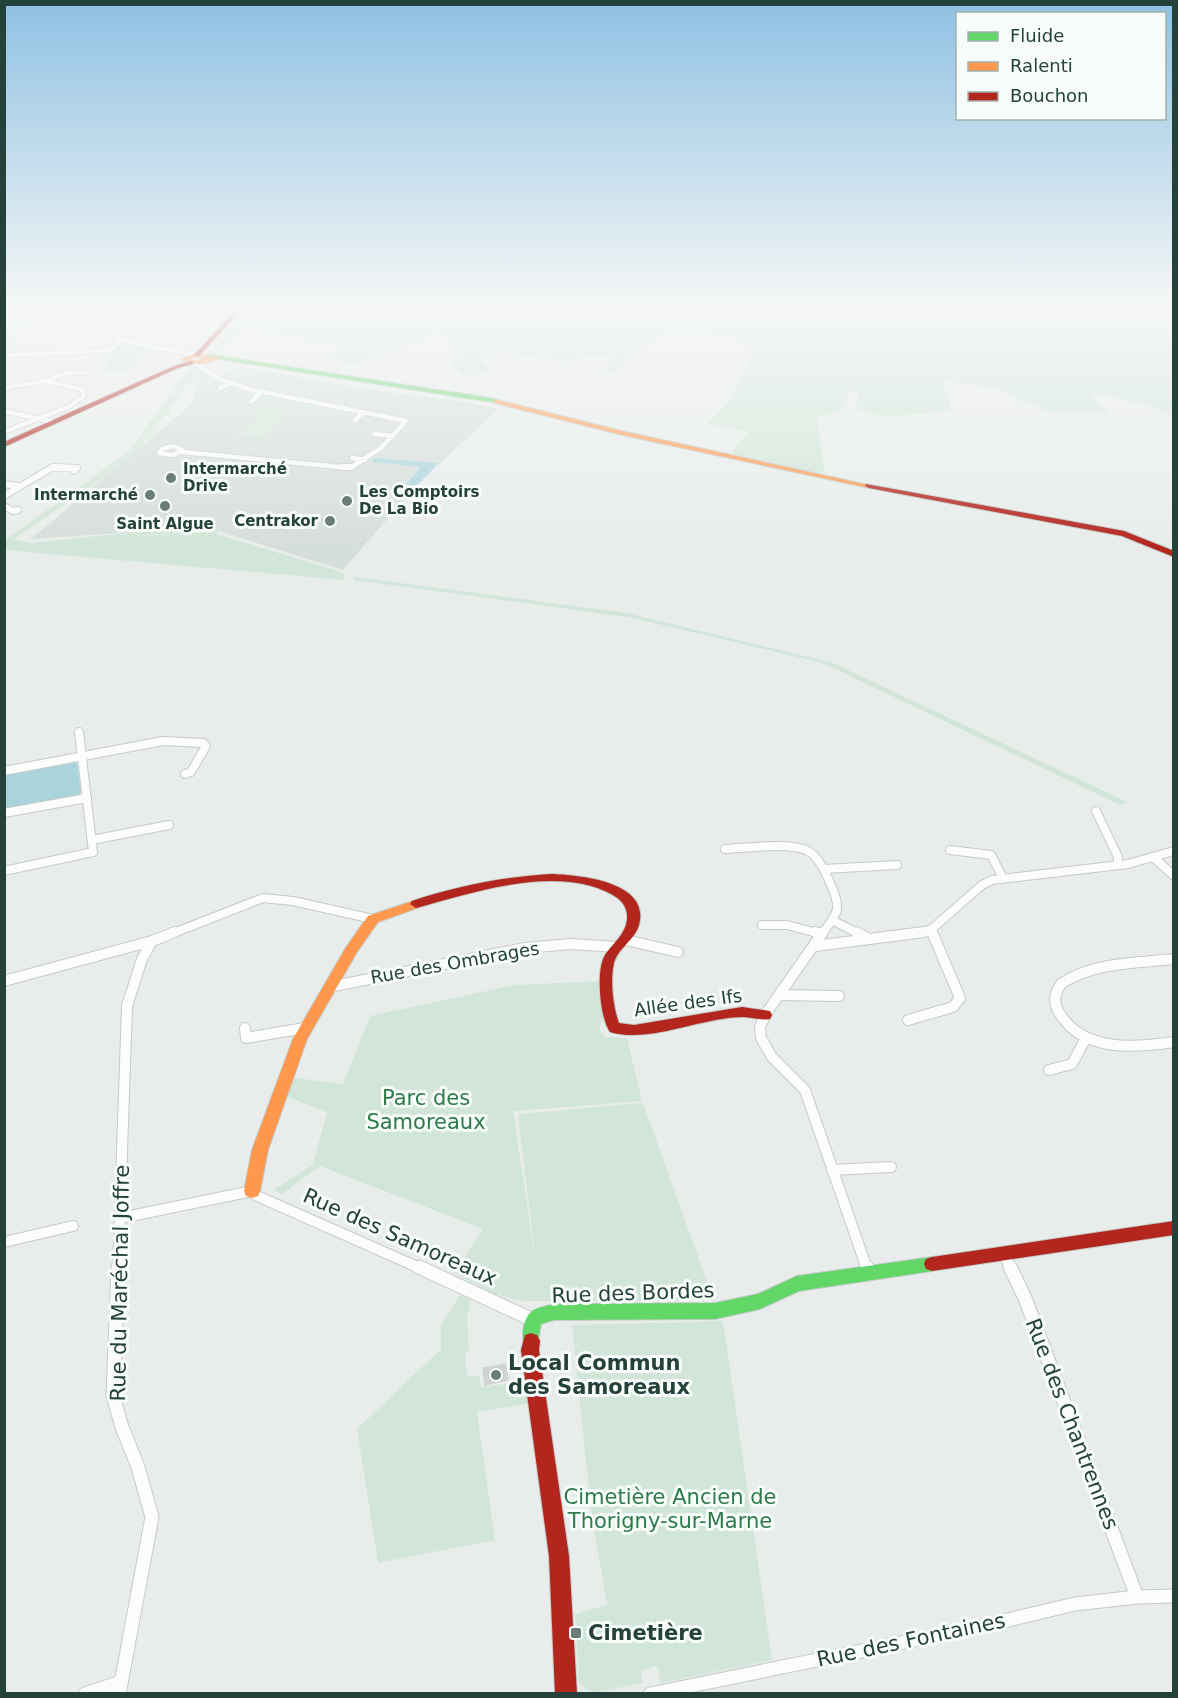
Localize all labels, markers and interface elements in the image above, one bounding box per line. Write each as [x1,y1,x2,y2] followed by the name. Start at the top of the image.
[956,12,1166,120] legend
[1010,25,1064,46] text: Fluide
[1010,55,1073,76] text: Ralenti
[1010,85,1089,106] text: Bouchon
[183,460,287,495] place label: Intermarché Drive
[164,471,178,485] marker: Intermarché Drive
[359,483,480,518] place label: Les Comptoirs De La Bio
[34,486,138,504] place label: Intermarché
[143,488,157,502] marker: Intermarché
[340,494,354,508] marker: Les Comptoirs De La Bio
[158,499,172,513] marker: Saint Algue
[234,512,319,530] place label: Centrakor
[323,514,337,528] marker: Centrakor
[116,515,214,533] place label: Saint Algue
[369,937,541,988] street label: Rue des Ombrages
[633,985,743,1020] street label: Allée des Ifs
[366,1086,486,1134] park label: Parc des Samoreaux
[106,1164,134,1402] street label: Rue du Maréchal Joffre
[299,1183,501,1291] street label: Rue des Samoreaux
[551,1278,715,1308] street label: Rue des Bordes
[1021,1315,1123,1533] street label: Rue des Chantrennes
[508,1351,690,1399] place label: Local Commun des Samoreaux
[489,1368,503,1382] marker: Local Commun des Samoreaux
[564,1485,776,1533] park label: Cimetière Ancien de Thorigny-sur-Marne
[815,1608,1007,1672] street label: Rue des Fontaines
[588,1621,703,1645] place label: Cimetière
[569,1626,583,1640] marker: Cimetière

